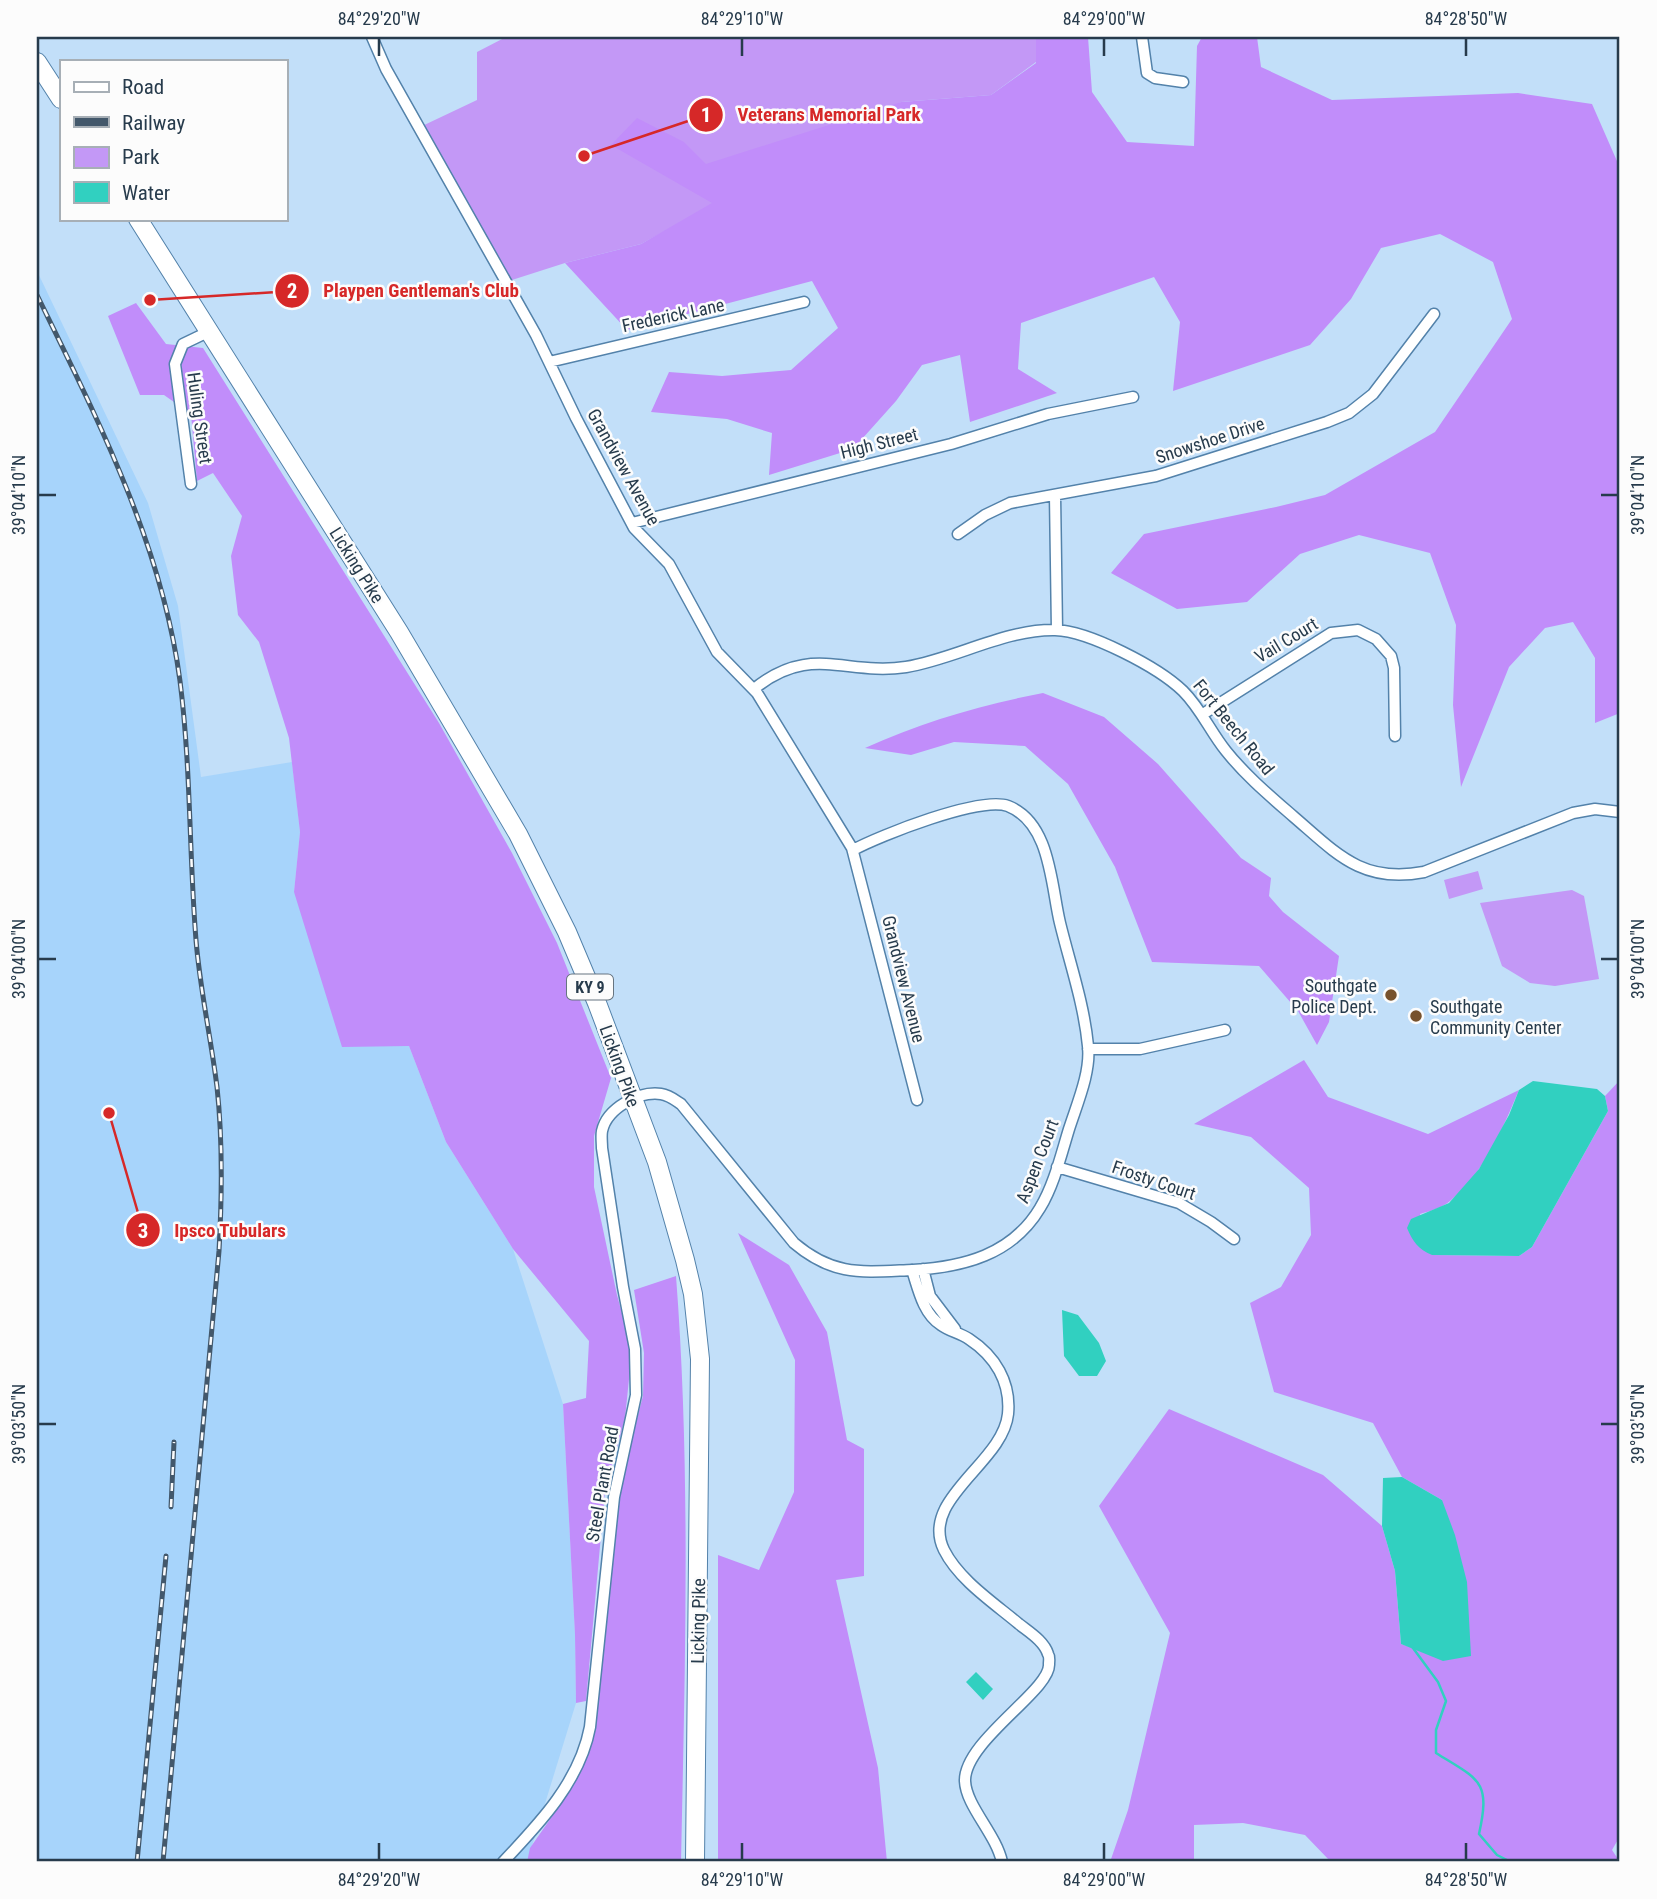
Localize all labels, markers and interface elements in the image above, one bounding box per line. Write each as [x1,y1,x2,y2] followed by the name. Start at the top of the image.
[338,8,421,29] text: 84°29'20"W
[701,8,784,29] text: 84°29'10"W
[1063,8,1146,29] text: 84°29'00"W
[1425,8,1508,29] text: 84°28'50"W
[60,60,287,220] legend
[122,75,164,99] text: Road
[689,95,935,135] callout: Veterans Memorial Park
[701,103,711,127] text: 1
[737,103,921,126] text: Veterans Memorial Park
[122,111,185,135] text: Railway
[122,145,160,169] text: Park
[122,181,170,205] text: Water
[274,271,533,311] callout: Playpen Gentleman's Club
[287,279,297,303] text: 2
[323,279,519,302] text: Playpen Gentleman's Club
[620,294,726,336] street label: Frederick Lane
[183,371,217,465] street label: Huling Street
[583,405,665,529] street label: Grandview Avenue
[1153,413,1267,467] street label: Snowshoe Drive
[838,423,920,463] street label: High Street
[8,455,29,535] text: 39°04'10"N
[1627,455,1648,535] text: 39°04'10"N
[325,523,389,607] street label: Licking Pike
[1251,613,1321,667] street label: Vail Court
[1189,675,1279,779] street label: Fort Beech Road
[878,913,930,1045] street label: Grandview Avenue
[8,919,29,999] text: 39°04'00"N
[1627,919,1648,999] text: 39°04'00"N
[567,974,613,1000] road number: KY 9
[1291,975,1377,1017] place label: Southgate Police Dept.
[1383,987,1399,1003] marker: Southgate Police Dept.
[1430,996,1562,1038] place label: Southgate Community Center
[1408,1008,1424,1024] marker: Southgate Community Center
[596,1022,644,1110] street label: Licking Pike
[1011,1116,1063,1206] street label: Aspen Court
[1109,1156,1199,1204] street label: Frosty Court
[125,1210,300,1250] callout: Ipsco Tubulars
[138,1219,148,1243] text: 3
[174,1219,286,1242] text: Ipsco Tubulars
[8,1384,29,1464] text: 39°03'50"N
[1627,1384,1648,1464] text: 39°03'50"N
[582,1425,622,1543] street label: Steel Plant Road
[687,1578,709,1664] street label: Licking Pike
[338,1869,421,1890] text: 84°29'20"W
[701,1869,784,1890] text: 84°29'10"W
[1063,1869,1146,1890] text: 84°29'00"W
[1425,1869,1508,1890] text: 84°28'50"W

